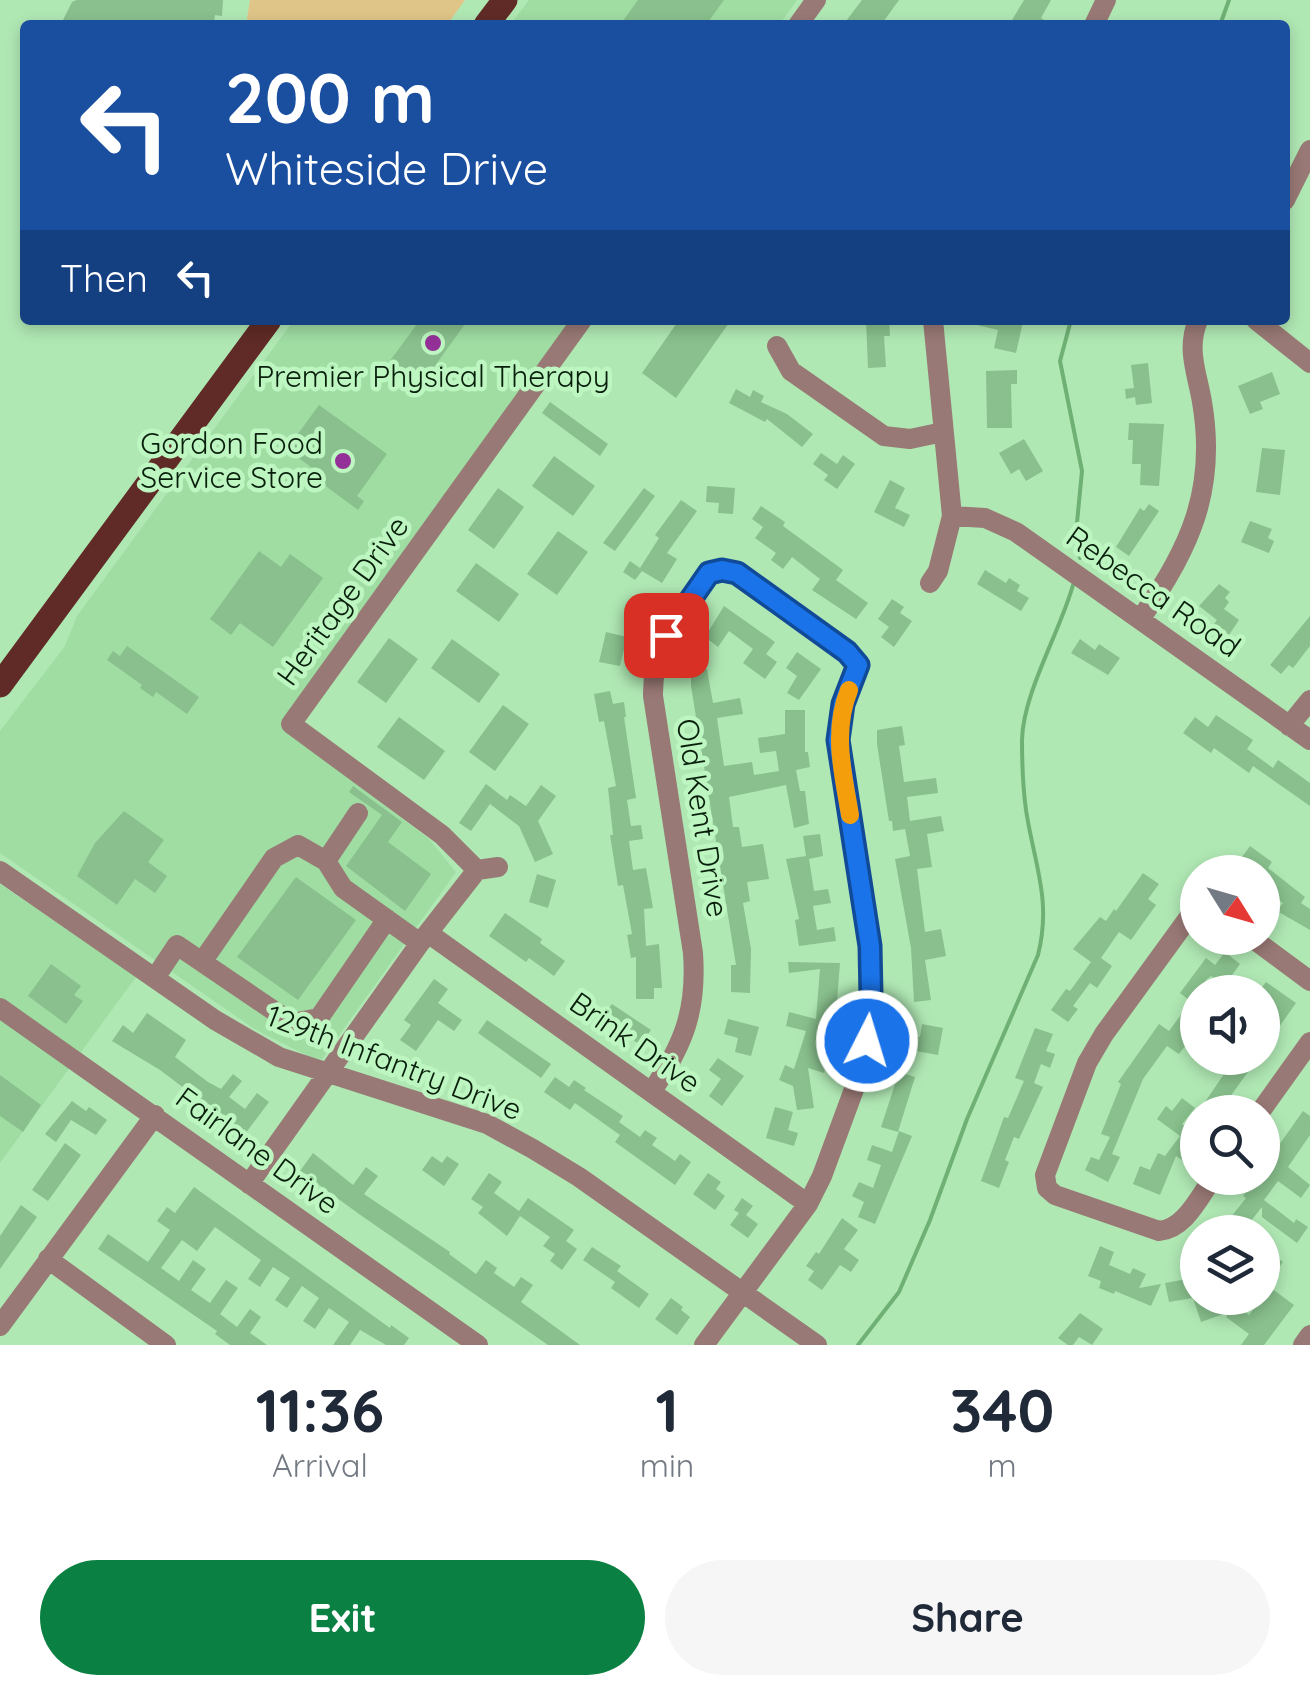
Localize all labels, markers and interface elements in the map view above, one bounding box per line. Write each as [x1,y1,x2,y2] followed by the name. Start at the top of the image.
[225,53,435,141] text: 200 m
[60,60,190,190] icon: left
[225,140,548,196] text: Whiteside Drive
[168,250,223,305] icon: left
[60,254,148,302] text: Then
[422,332,444,354] marker: Premier Physical Therapy
[256,357,610,395] place label: Premier Physical Therapy
[140,424,323,496] place label: Gordon Food Service Store
[332,450,354,472] marker: Gordon Food Service Store
[268,508,416,693] street label: Heritage Drive
[1059,517,1248,665] street label: Rebecca Road
[624,593,709,678] pin
[639,608,694,663] icon: arrive
[669,716,737,920] street label: Old Kent Drive
[1180,855,1280,955] north arrow
[1180,855,1280,1315] map controls
[1180,975,1280,1075] button: sound
[563,983,708,1101] street label: Brink Drive
[815,989,919,1093] position arrow
[261,996,527,1128] street label: 129th Infantry Drive
[169,1078,347,1222] street label: Fairlane Drive
[1180,1095,1280,1195] button: search
[1180,1215,1280,1315] button: layers
[256,1372,384,1447] text: 11:36
[655,1372,679,1447] text: 1
[950,1372,1054,1447] text: 340
[272,1445,368,1485] text: Arrival
[640,1445,694,1485] text: min
[988,1445,1017,1485] text: m
[40,1560,645,1675] button: Exit
[665,1560,1270,1675] button: Share

